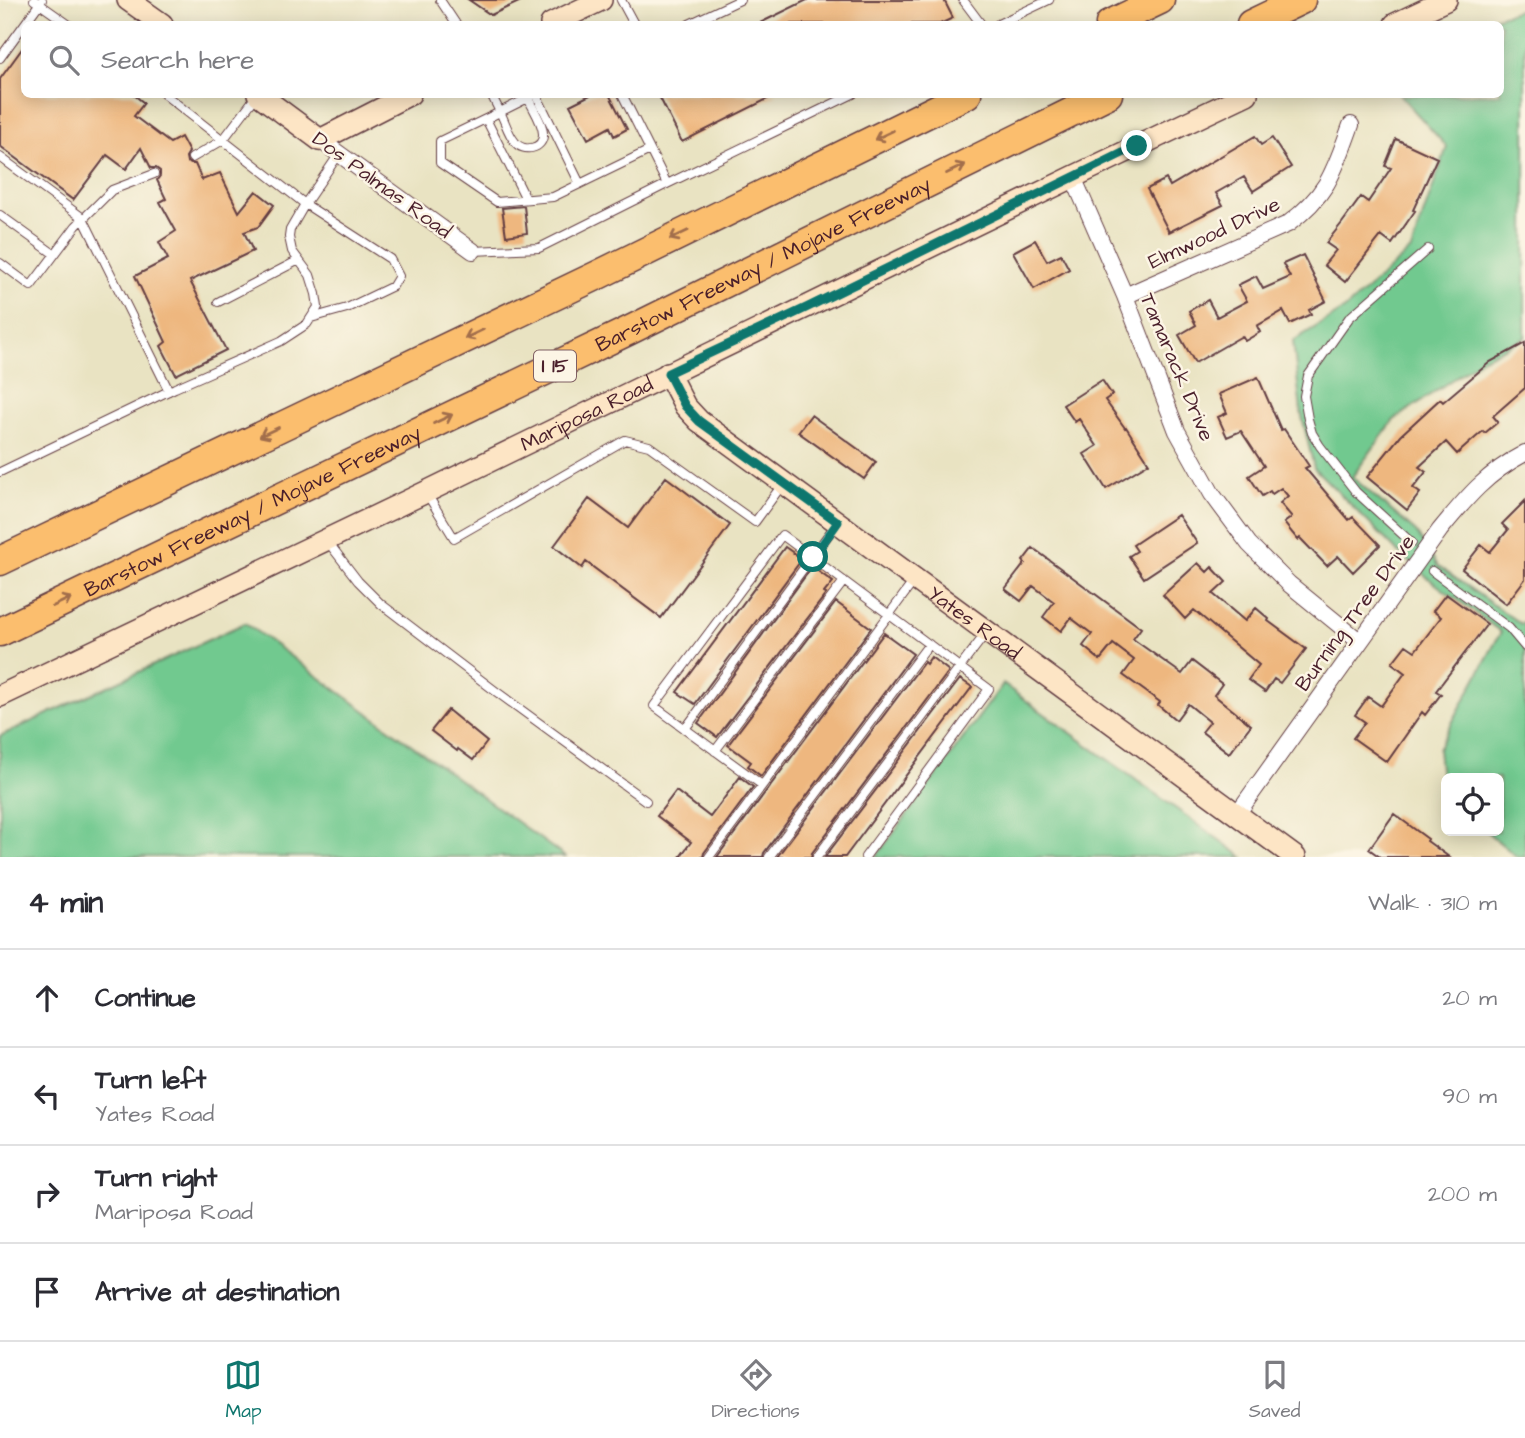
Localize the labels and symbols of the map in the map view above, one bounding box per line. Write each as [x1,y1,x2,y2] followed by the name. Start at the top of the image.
[306,124,458,246] street label: Dos Palmas Road
[874,129,895,143] one-way arrow
[1121,130,1152,161] route end
[945,162,966,176] one-way arrow
[591,169,937,359] street label: Barstow Freeway / Mojave Freeway
[1143,190,1285,276] street label: Elmwood Drive
[669,229,690,242] one-way arrow
[1133,288,1221,446] street label: Tamarack Drive
[464,328,485,341] one-way arrow
[534,350,576,382] road number: I 15
[515,369,658,458] street label: Mariposa Road
[432,412,453,426] one-way arrow
[79,418,427,604] street label: Barstow Freeway / Mojave Freeway
[259,426,280,440] one-way arrow
[1288,529,1423,698] street label: Burning Tree Drive
[797,541,828,572] route start
[922,579,1027,667] street label: Yates Road
[51,595,72,608] one-way arrow

